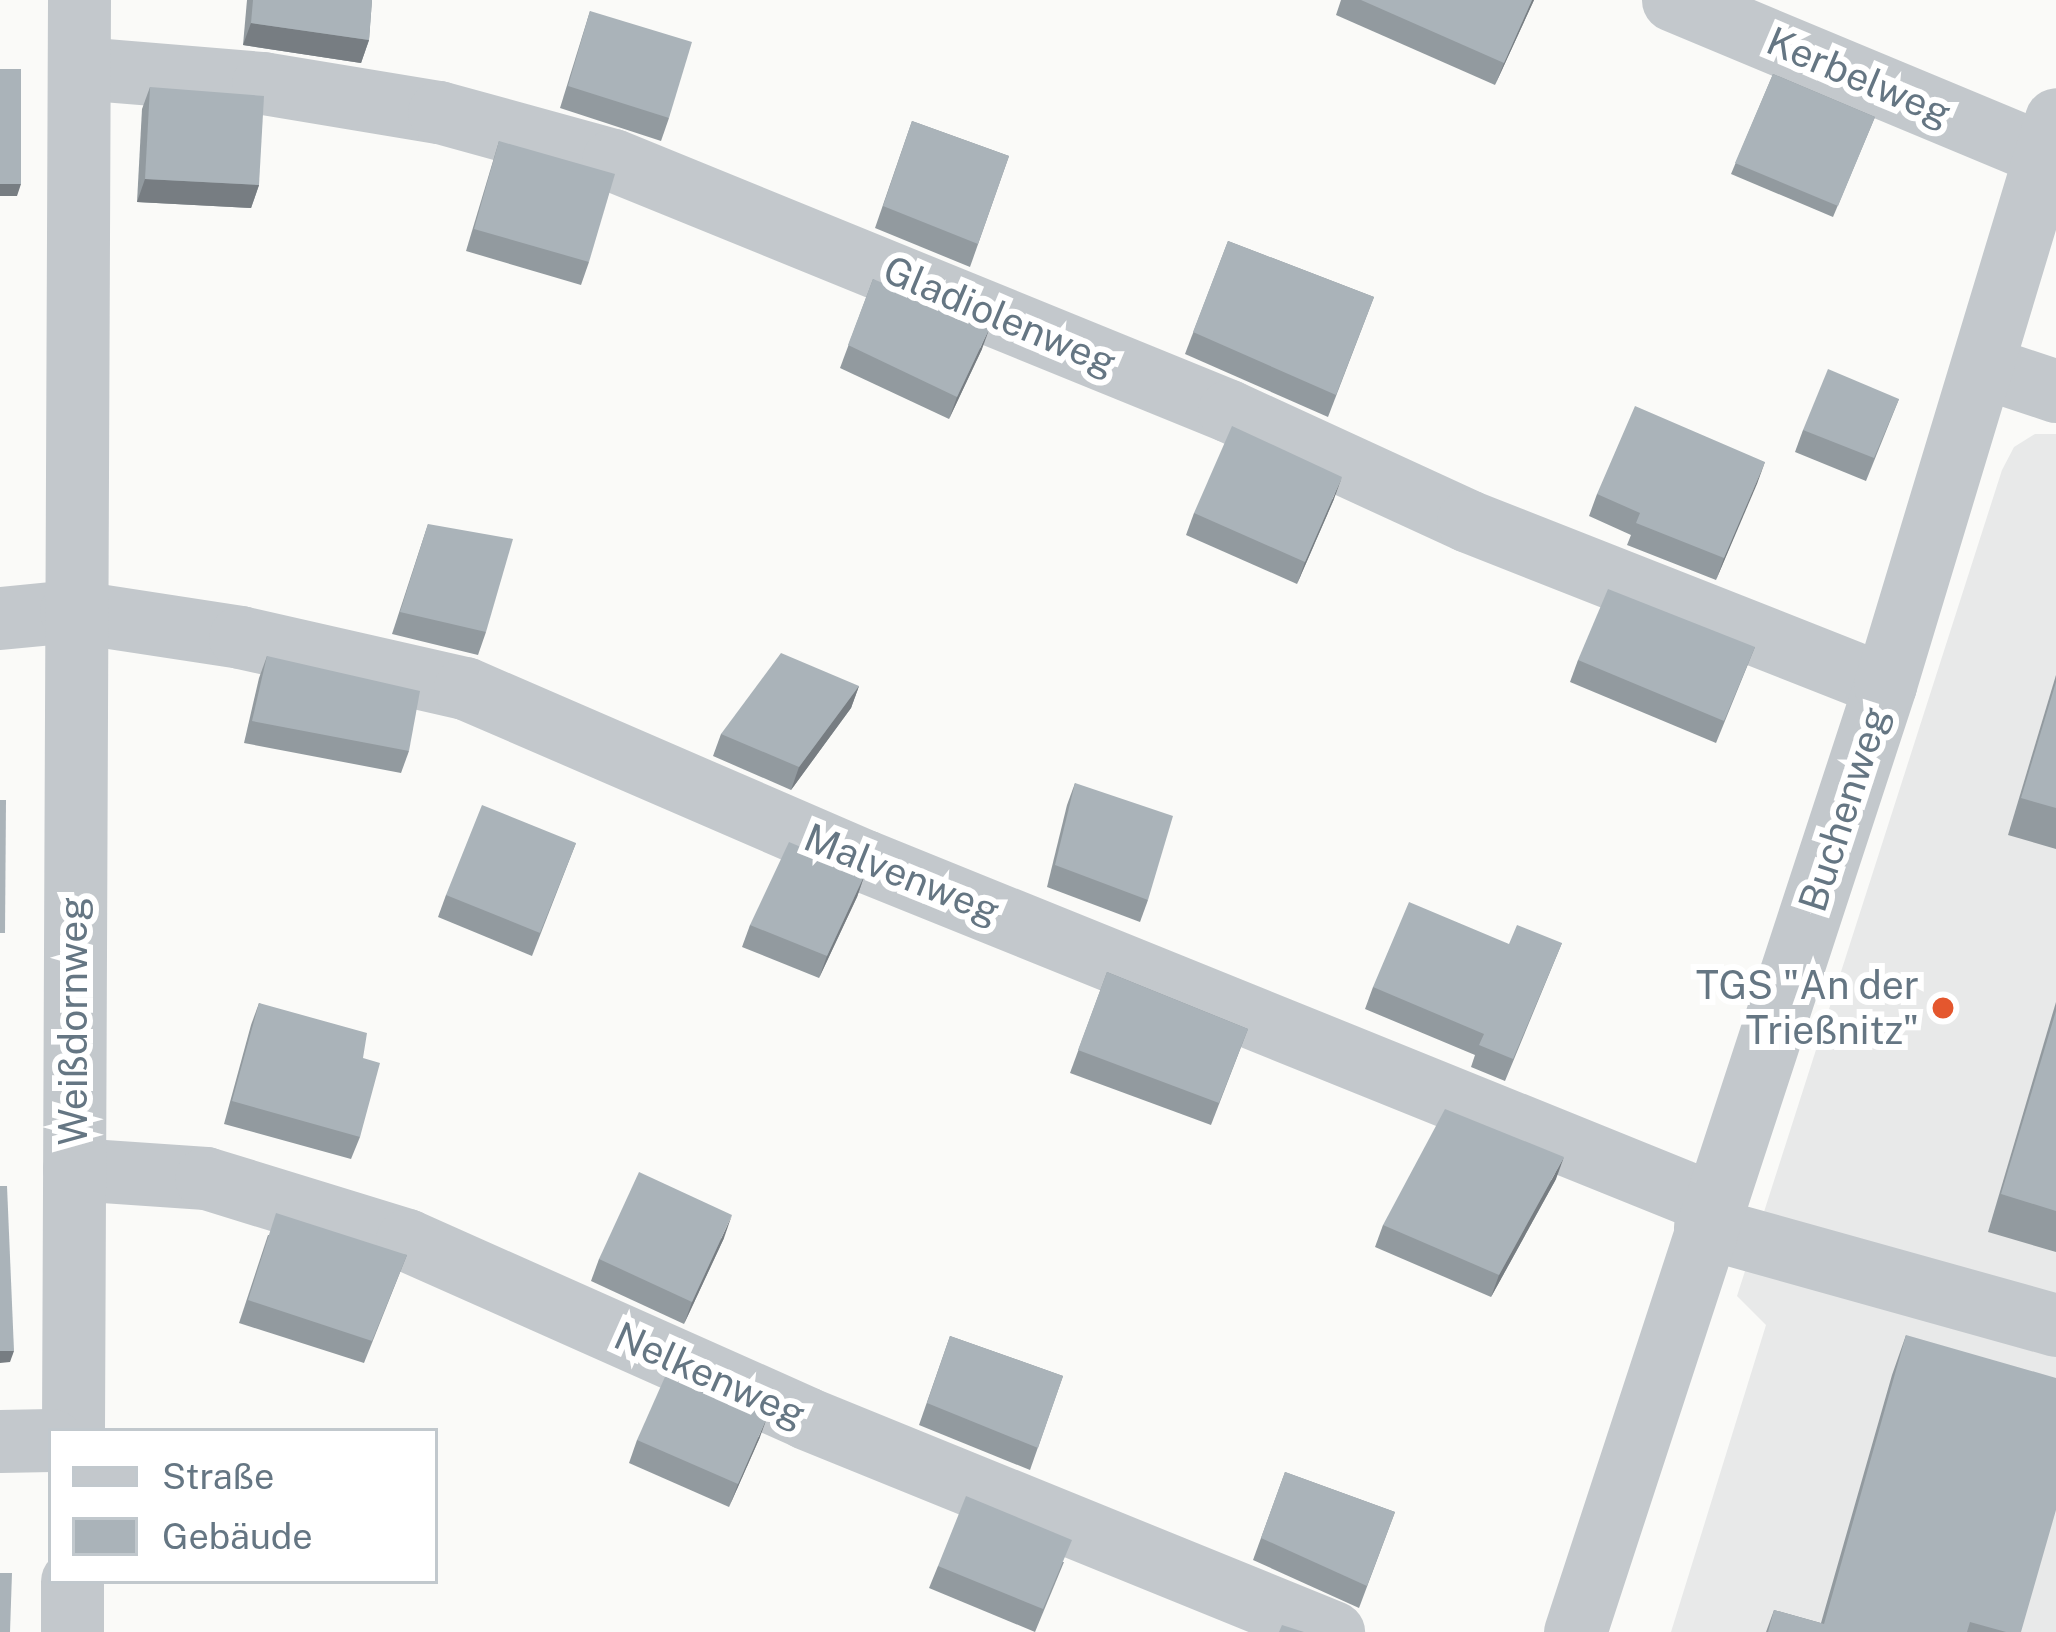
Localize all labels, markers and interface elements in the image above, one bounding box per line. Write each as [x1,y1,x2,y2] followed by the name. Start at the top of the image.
[1760,17,1958,137] street label: Kerbelweg
[877,246,1123,386] street label: Gladiolenweg
[1789,701,1899,917] street label: Buchenweg
[798,814,1006,934] street label: Malvenweg
[50,896,96,1146] street label: Weißdornweg
[1695,963,1919,1054] place label: TGS "An der Trießnitz"
[1930,995,1956,1021] marker: TGS "An der Trießnitz"
[607,1312,813,1438] street label: Nelkenweg
[48,1428,438,1584] legend
[162,1455,274,1497] text: Straße
[162,1515,313,1557] text: Gebäude

